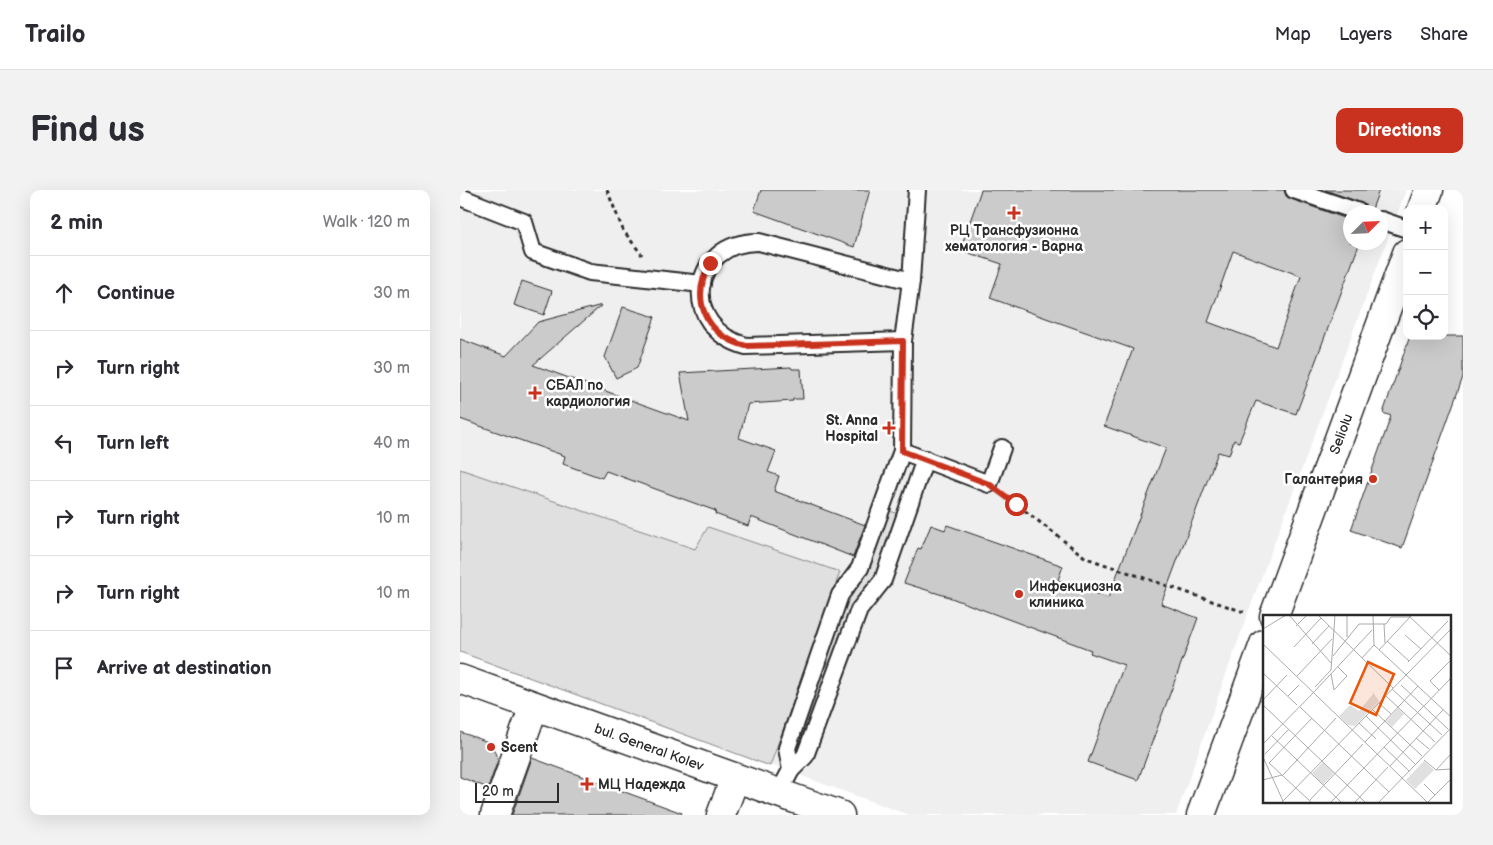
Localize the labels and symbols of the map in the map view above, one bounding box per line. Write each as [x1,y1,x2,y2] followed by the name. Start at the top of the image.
[1343,205,1388,250] north arrow
[1007,206,1021,220] marker: РЦ Трансфузионна хематология - Варна
[945,222,1084,255] place label: РЦ Трансфузионна хематология - Варна
[699,252,722,275] route end
[546,377,630,410] place label: СБАЛ по кардиология
[528,386,542,400] marker: СБАЛ по кардиология
[1326,411,1356,457] street label: Seliolu
[825,412,878,445] place label: St. Anna Hospital
[882,421,896,435] marker: St. Anna Hospital
[1284,471,1363,488] place label: Галантерия
[1367,473,1379,485] marker: Галантерия
[1005,493,1028,516] route start
[1029,578,1123,611] place label: Инфекциозна клиника
[1013,588,1025,600] marker: Инфекциозна клиника
[1263,615,1451,802] inset map
[592,719,706,774] street label: bul. General Kolev
[501,739,538,756] place label: Scent
[485,741,497,753] marker: Scent
[598,776,686,793] place label: МЦ Надежда
[580,777,594,791] marker: МЦ Надежда
[475,780,559,803] scale bar

